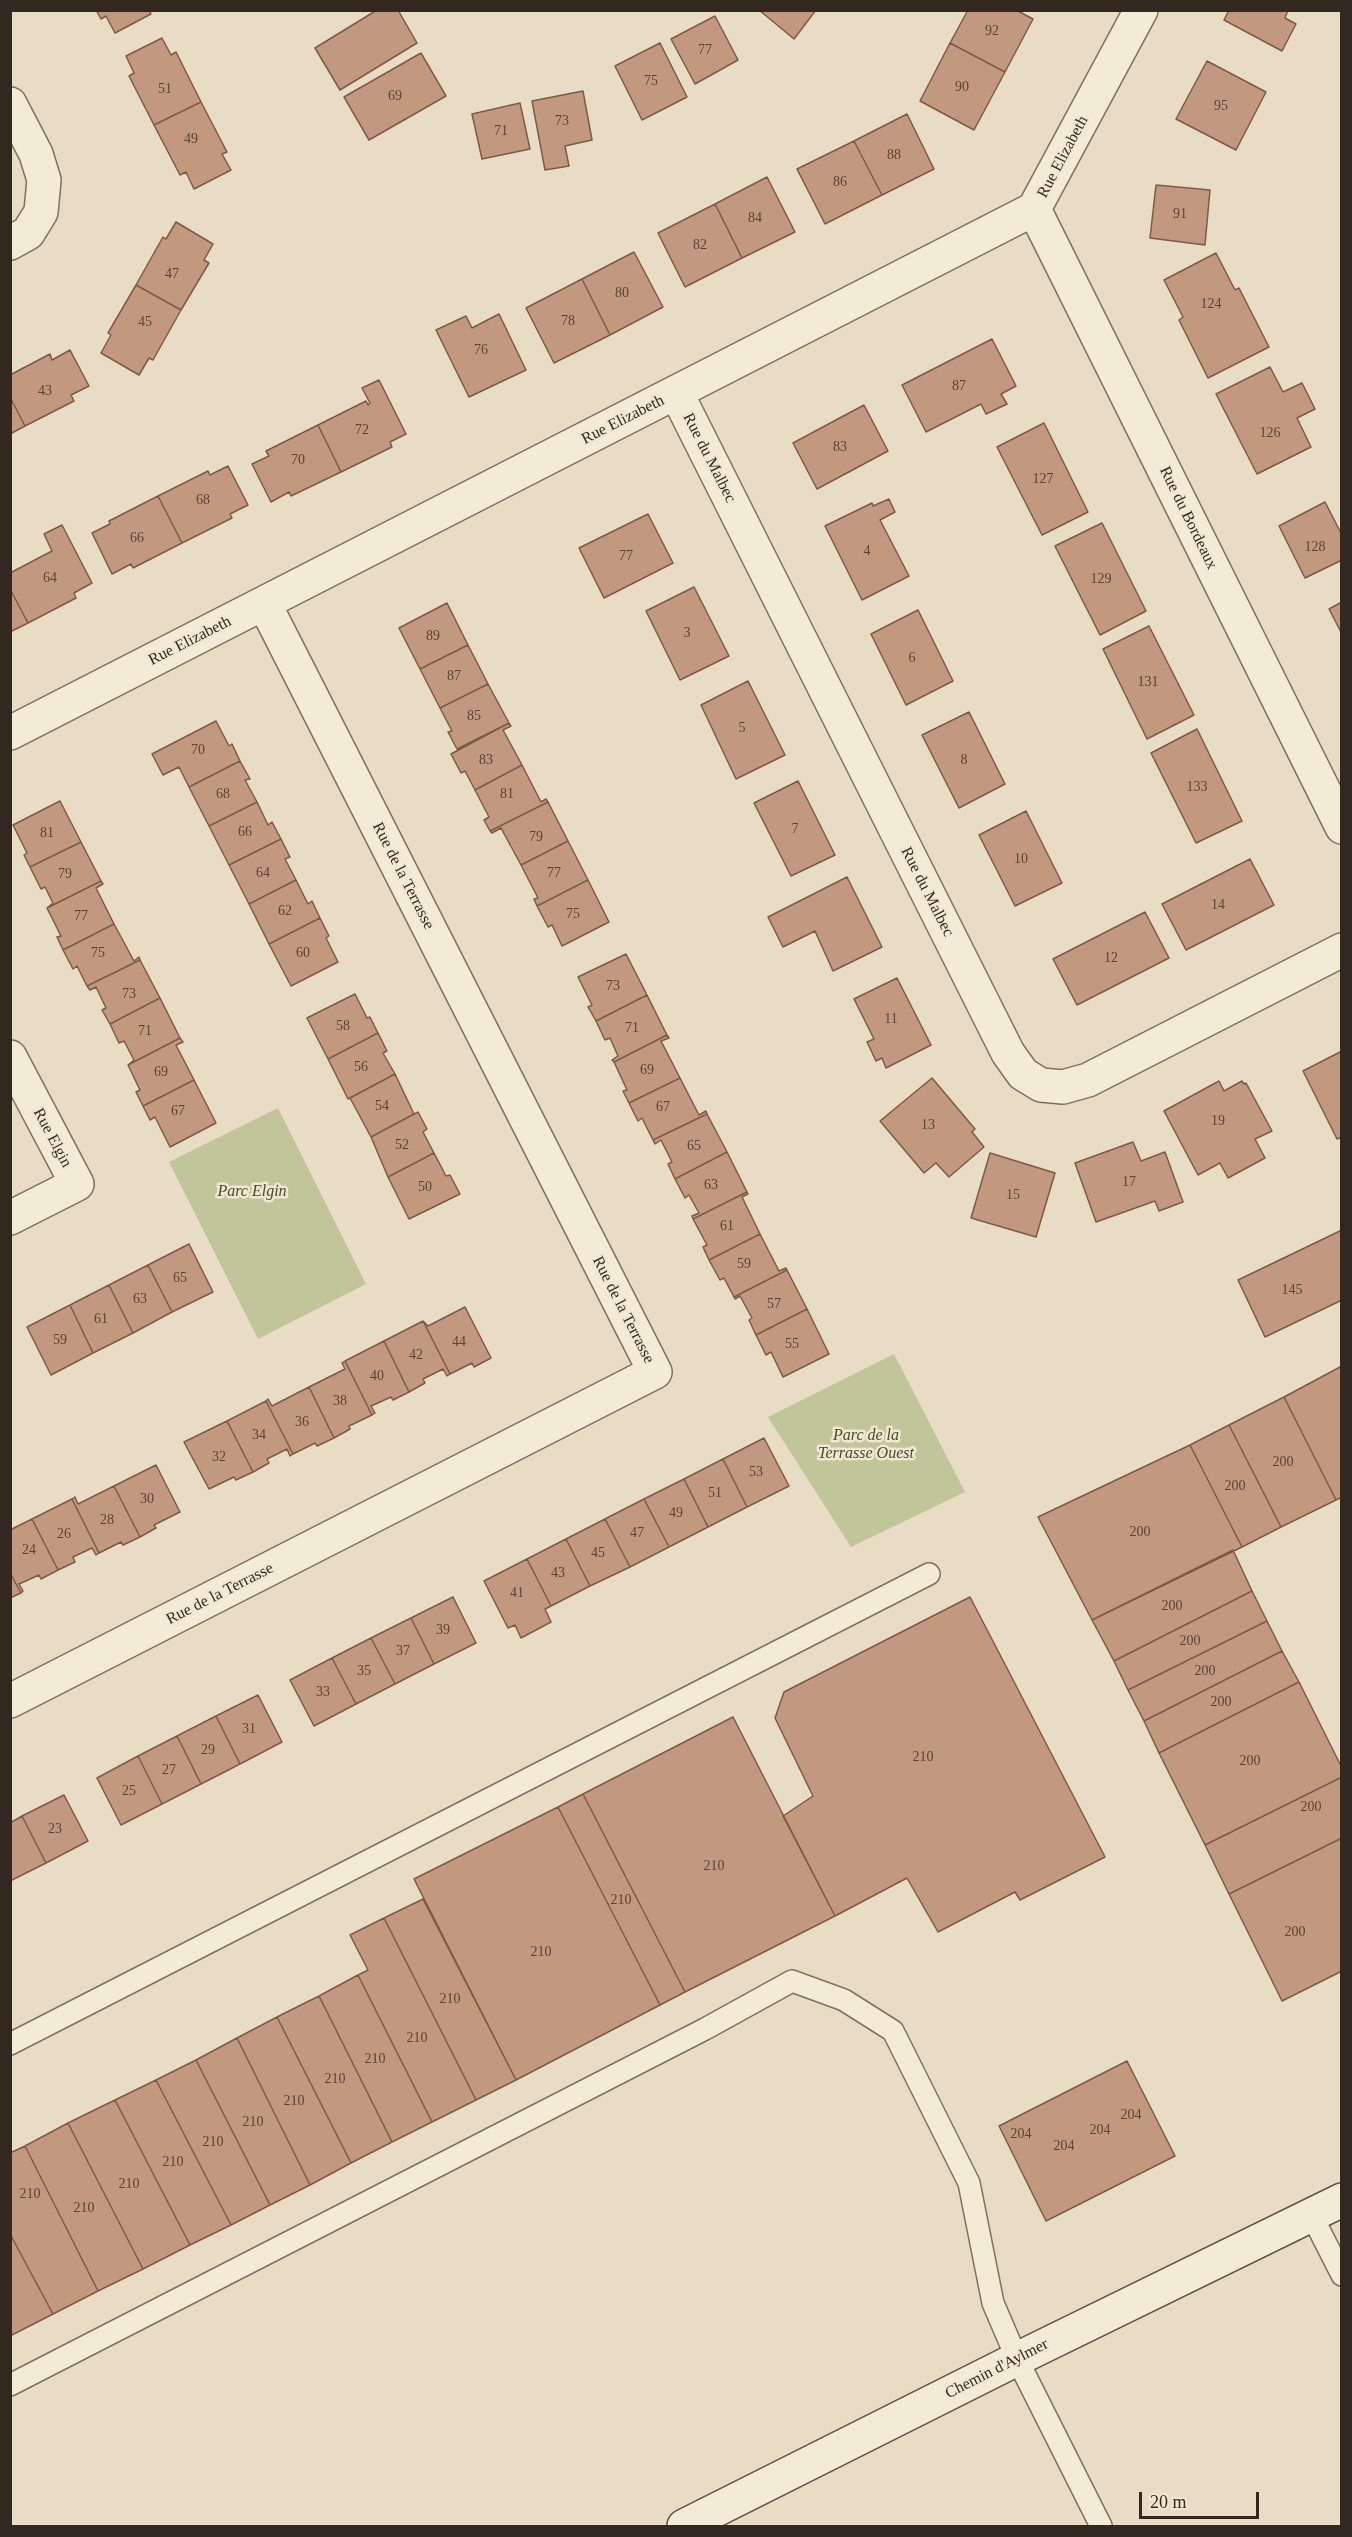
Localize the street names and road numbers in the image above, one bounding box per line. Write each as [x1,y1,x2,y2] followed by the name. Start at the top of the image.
[1033,113,1093,201] street label: Rue Elizabeth
[578,391,668,449] street label: Rue Elizabeth
[678,410,740,506] street label: Rue du Malbec
[1155,463,1221,573] street label: Rue du Bordeaux
[145,612,235,670] street label: Rue Elizabeth
[368,819,438,933] street label: Rue de la Terrasse
[896,844,958,940] street label: Rue du Malbec
[28,1105,76,1171] street label: Rue Elgin
[588,1253,658,1367] street label: Rue de la Terrasse
[163,1559,277,1629] street label: Rue de la Terrasse
[942,2335,1052,2403] street label: Chemin d'Aylmer

